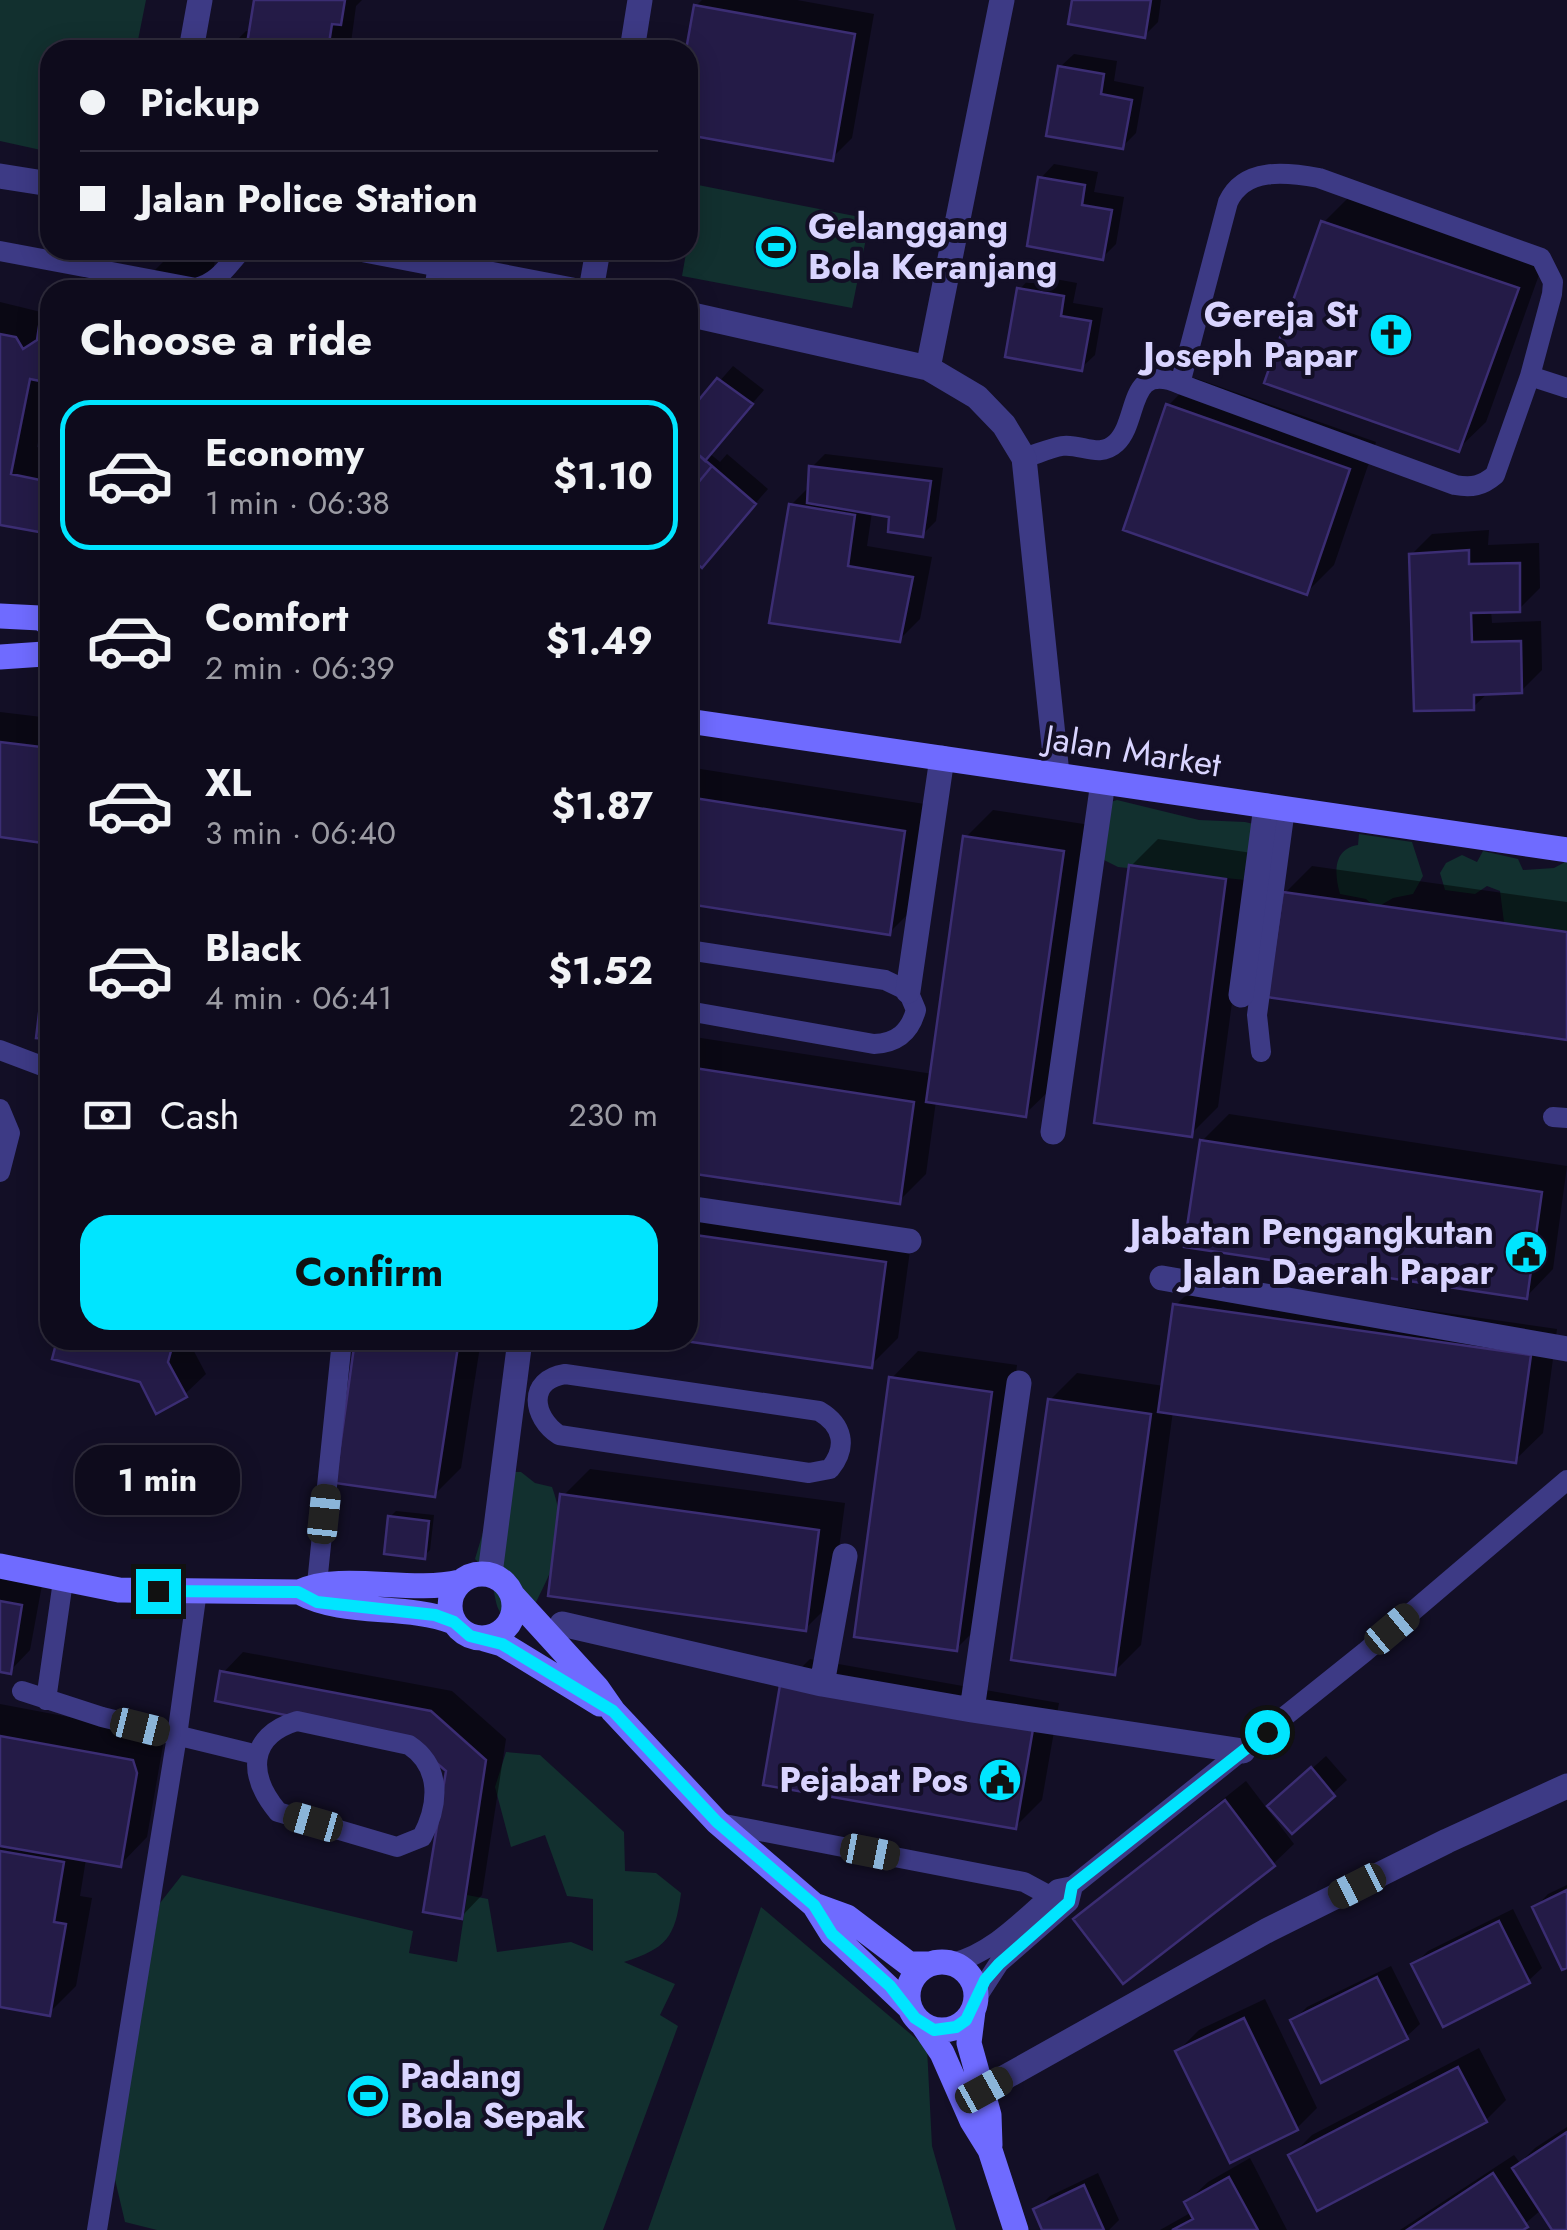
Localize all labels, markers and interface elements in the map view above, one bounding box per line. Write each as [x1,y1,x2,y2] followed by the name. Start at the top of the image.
[140,75,260,130] text: Pickup
[140,171,478,226] text: Jalan Police Station
[808,202,1057,292] place label: Gelanggang Bola Keranjang
[753,224,799,270] sports icon: Gelanggang Bola Keranjang
[1137,290,1359,380] place label: Gereja St Joseph Papar
[80,307,372,372] text: Choose a ride
[1368,312,1414,358] church icon: Gereja St Joseph Papar
[205,425,364,480] text: Economy
[85,430,175,520] icon: car
[553,448,653,503] text: $1.10
[205,480,390,526] text: 1 min · 06:38
[205,590,348,645] text: Comfort
[85,595,175,685] icon: car
[546,613,653,668] text: $1.49
[205,645,395,691] text: 2 min · 06:39
[1037,712,1225,790] street label: Jalan Market
[205,755,251,810] text: XL
[85,760,175,850] icon: car
[552,778,653,833] text: $1.87
[205,810,396,856] text: 3 min · 06:40
[205,920,302,975] text: Black
[85,925,175,1015] icon: car
[548,943,653,998] text: $1.52
[205,975,392,1021] text: 4 min · 06:41
[80,1088,135,1143] icon: cash
[160,1088,240,1143] text: Cash
[569,1092,658,1138] text: 230 m
[1124,1207,1495,1297] place label: Jabatan Pengangkutan Jalan Daerah Papar
[80,1215,658,1330] button: Confirm
[1503,1229,1549,1275] public building icon: Jabatan Pengangkutan Jalan Daerah Papar
[76,1446,240,1516] callout: 1 min
[118,1457,197,1503] text: 1 min
[306,1483,342,1545] car
[136,1569,181,1614] route end
[1359,1598,1425,1660] car
[107,1705,173,1749] car
[1245,1710,1290,1755] route start
[779,1755,968,1805] place label: Pejabat Pos
[977,1757,1023,1803] public building icon: Pejabat Pos
[280,1799,346,1845] car
[838,1832,902,1872] car
[1323,1859,1391,1913] car
[400,2051,585,2141] place label: Padang Bola Sepak
[950,2062,1018,2118] car
[345,2073,391,2119] sports icon: Padang Bola Sepak

